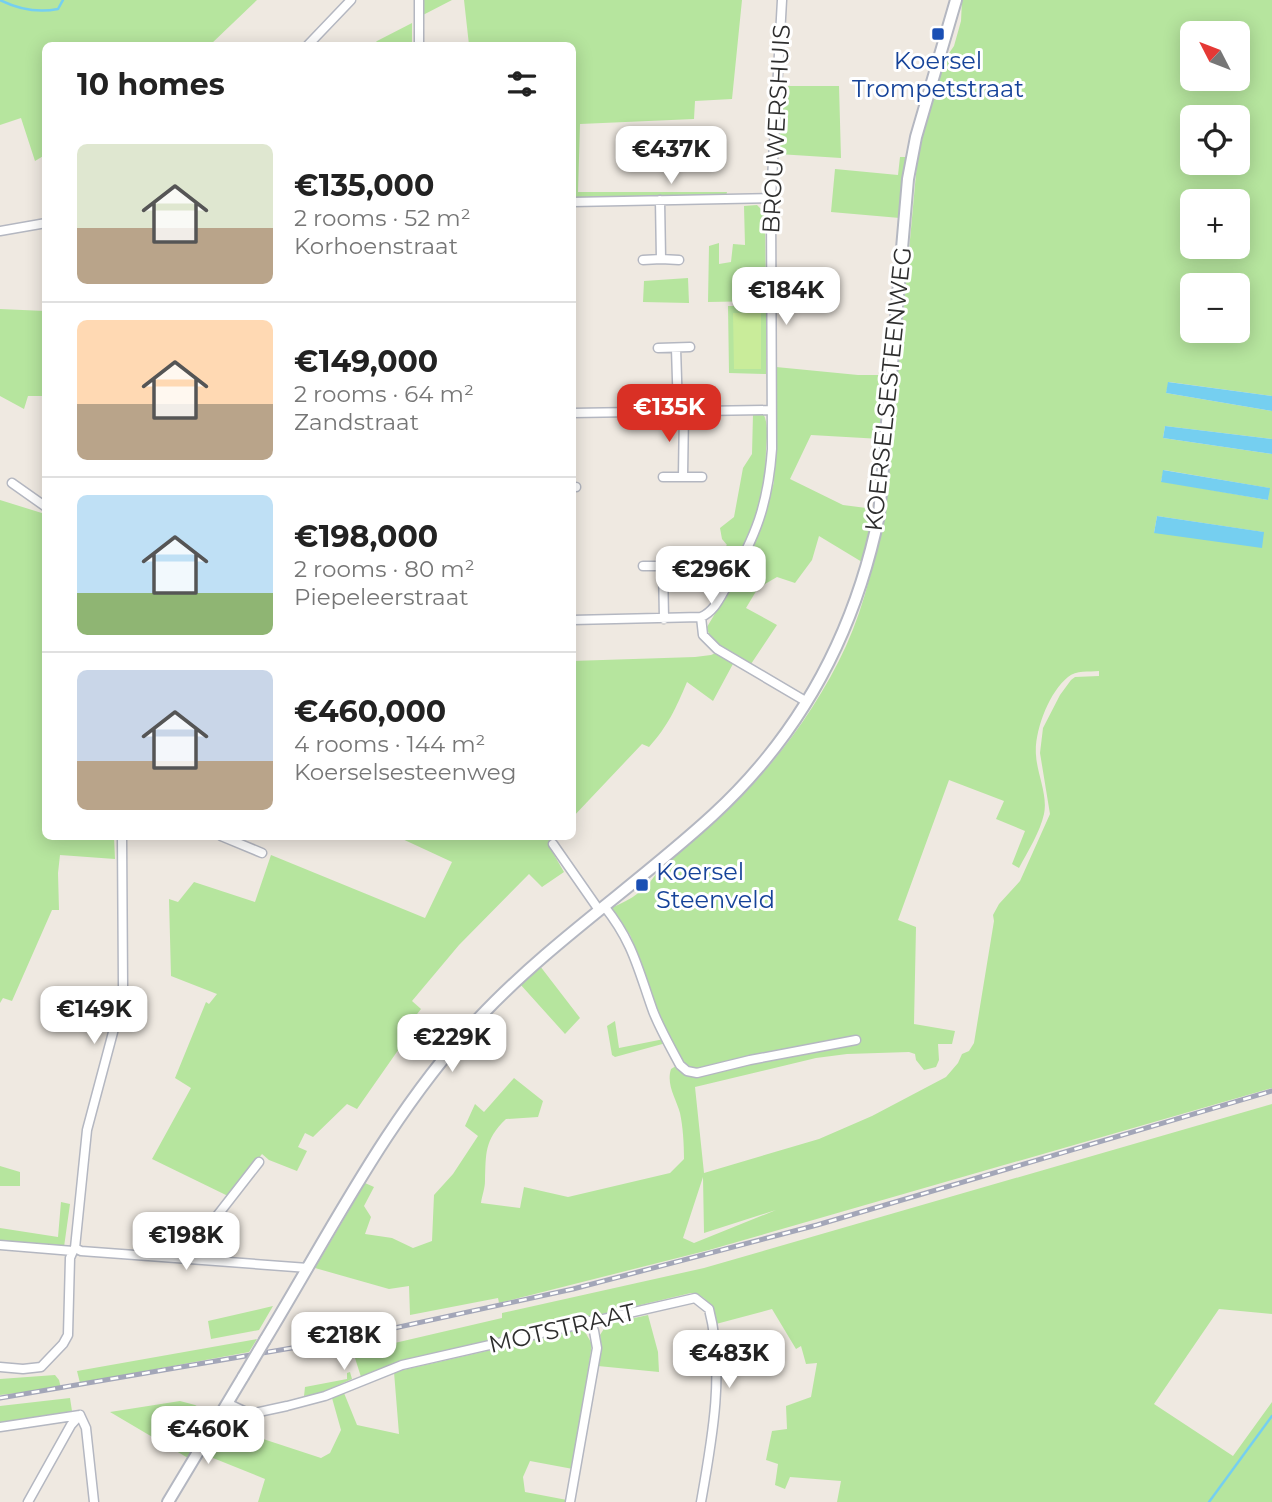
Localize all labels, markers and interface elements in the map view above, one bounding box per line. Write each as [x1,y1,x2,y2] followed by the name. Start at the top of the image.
[1180,21,1250,91] north arrow
[1180,21,1250,343] map controls
[756,24,796,234] street label: BROUWERSHUIS
[930,26,946,42] marker: Koersel Trompetstraat
[852,46,1024,103] place label: Koersel Trompetstraat
[503,65,541,103] icon: filters
[77,66,225,103] text: 10 homes
[1180,105,1250,175] button: locate
[622,127,720,186] pin: €437K
[632,135,710,163] text: €437K
[294,167,434,204] text: €135,000
[133,172,217,256] icon: home
[1180,189,1250,259] button: +
[294,204,471,232] text: 2 rooms · 52 m²
[294,232,458,260] text: Korhoenstraat
[859,245,917,533] street label: KOERSELSESTEENWEG
[737,268,835,327] pin: €184K
[1180,273,1250,343] button: −
[748,276,824,304] text: €184K
[294,343,438,380] text: €149,000
[133,348,217,432] icon: home
[294,380,474,408] text: 2 rooms · 64 m²
[620,384,718,444] pin: €135K
[633,393,705,421] text: €135K
[294,408,419,436] text: Zandstraat
[294,518,438,555] text: €198,000
[133,523,217,607] icon: home
[662,546,760,606] pin: €296K
[294,555,475,583] text: 2 rooms · 80 m²
[672,555,750,583] text: €296K
[294,583,469,611] text: Piepeleerstraat
[294,693,446,730] text: €460,000
[133,698,217,782] icon: home
[294,730,486,758] text: 4 rooms · 144 m²
[294,758,516,786] text: Koerselsesteenweg
[656,857,775,914] place label: Koersel Steenveld
[634,877,650,893] marker: Koersel Steenveld
[45,986,143,1046] pin: €149K
[56,995,132,1023] text: €149K
[403,1014,501,1074] pin: €229K
[413,1023,491,1051] text: €229K
[137,1212,235,1272] pin: €198K
[149,1221,223,1249] text: €198K
[486,1297,638,1359] street label: MOTSTRAAT
[295,1312,393,1372] pin: €218K
[307,1321,381,1349] text: €218K
[680,1330,778,1390] pin: €483K
[689,1339,769,1367] text: €483K
[159,1406,257,1466] pin: €460K
[167,1415,249,1443] text: €460K

